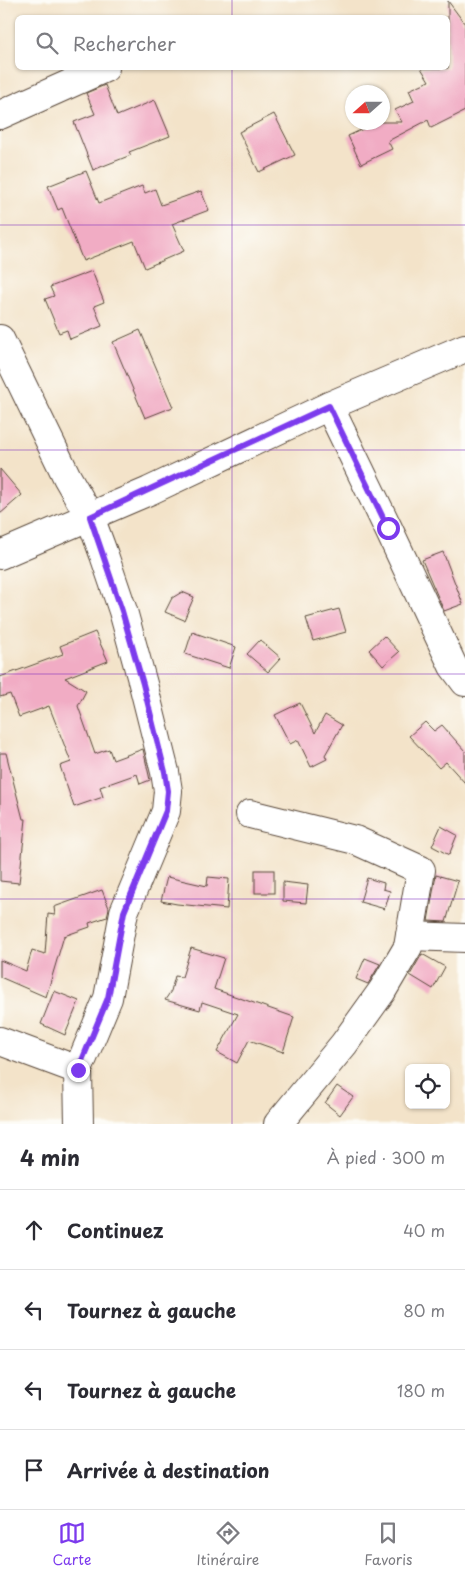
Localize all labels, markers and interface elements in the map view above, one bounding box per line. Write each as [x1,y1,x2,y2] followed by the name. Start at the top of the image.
[15,15,450,70] search box
[33,29,61,57] icon: search
[73,29,176,57] text: Rechercher
[345,85,390,130] north arrow
[377,517,400,540] route start
[67,1059,90,1082] route end
[405,1064,450,1109] map controls
[405,1064,450,1109] button: locate
[20,1141,80,1173] text: 4 min
[327,1145,445,1169] text: À pied · 300 m
[20,1216,48,1244] icon: ahead
[67,1216,164,1244] text: Continuez
[403,1218,445,1242] text: 40 m
[20,1296,48,1324] icon: left
[67,1296,236,1324] text: Tournez à gauche
[403,1298,445,1322] text: 80 m
[20,1376,48,1404] icon: left
[67,1376,236,1404] text: Tournez à gauche
[397,1378,445,1402] text: 180 m
[20,1456,48,1484] icon: arrive
[67,1456,270,1484] text: Arrivée à destination
[53,1519,91,1570] tab: Carte
[196,1519,259,1570] tab: Itinéraire
[364,1519,412,1570] tab: Favoris

